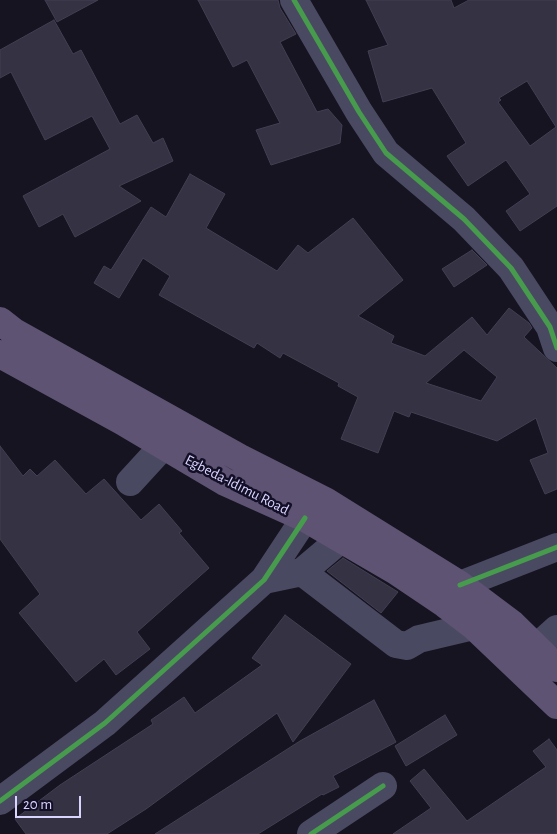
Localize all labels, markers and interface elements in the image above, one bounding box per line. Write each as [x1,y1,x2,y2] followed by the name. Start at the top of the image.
[182,451,292,519] street label: Egbeda-Idimu Road
[18,786,84,818] scale bar
[23,797,52,812] text: 20 m

